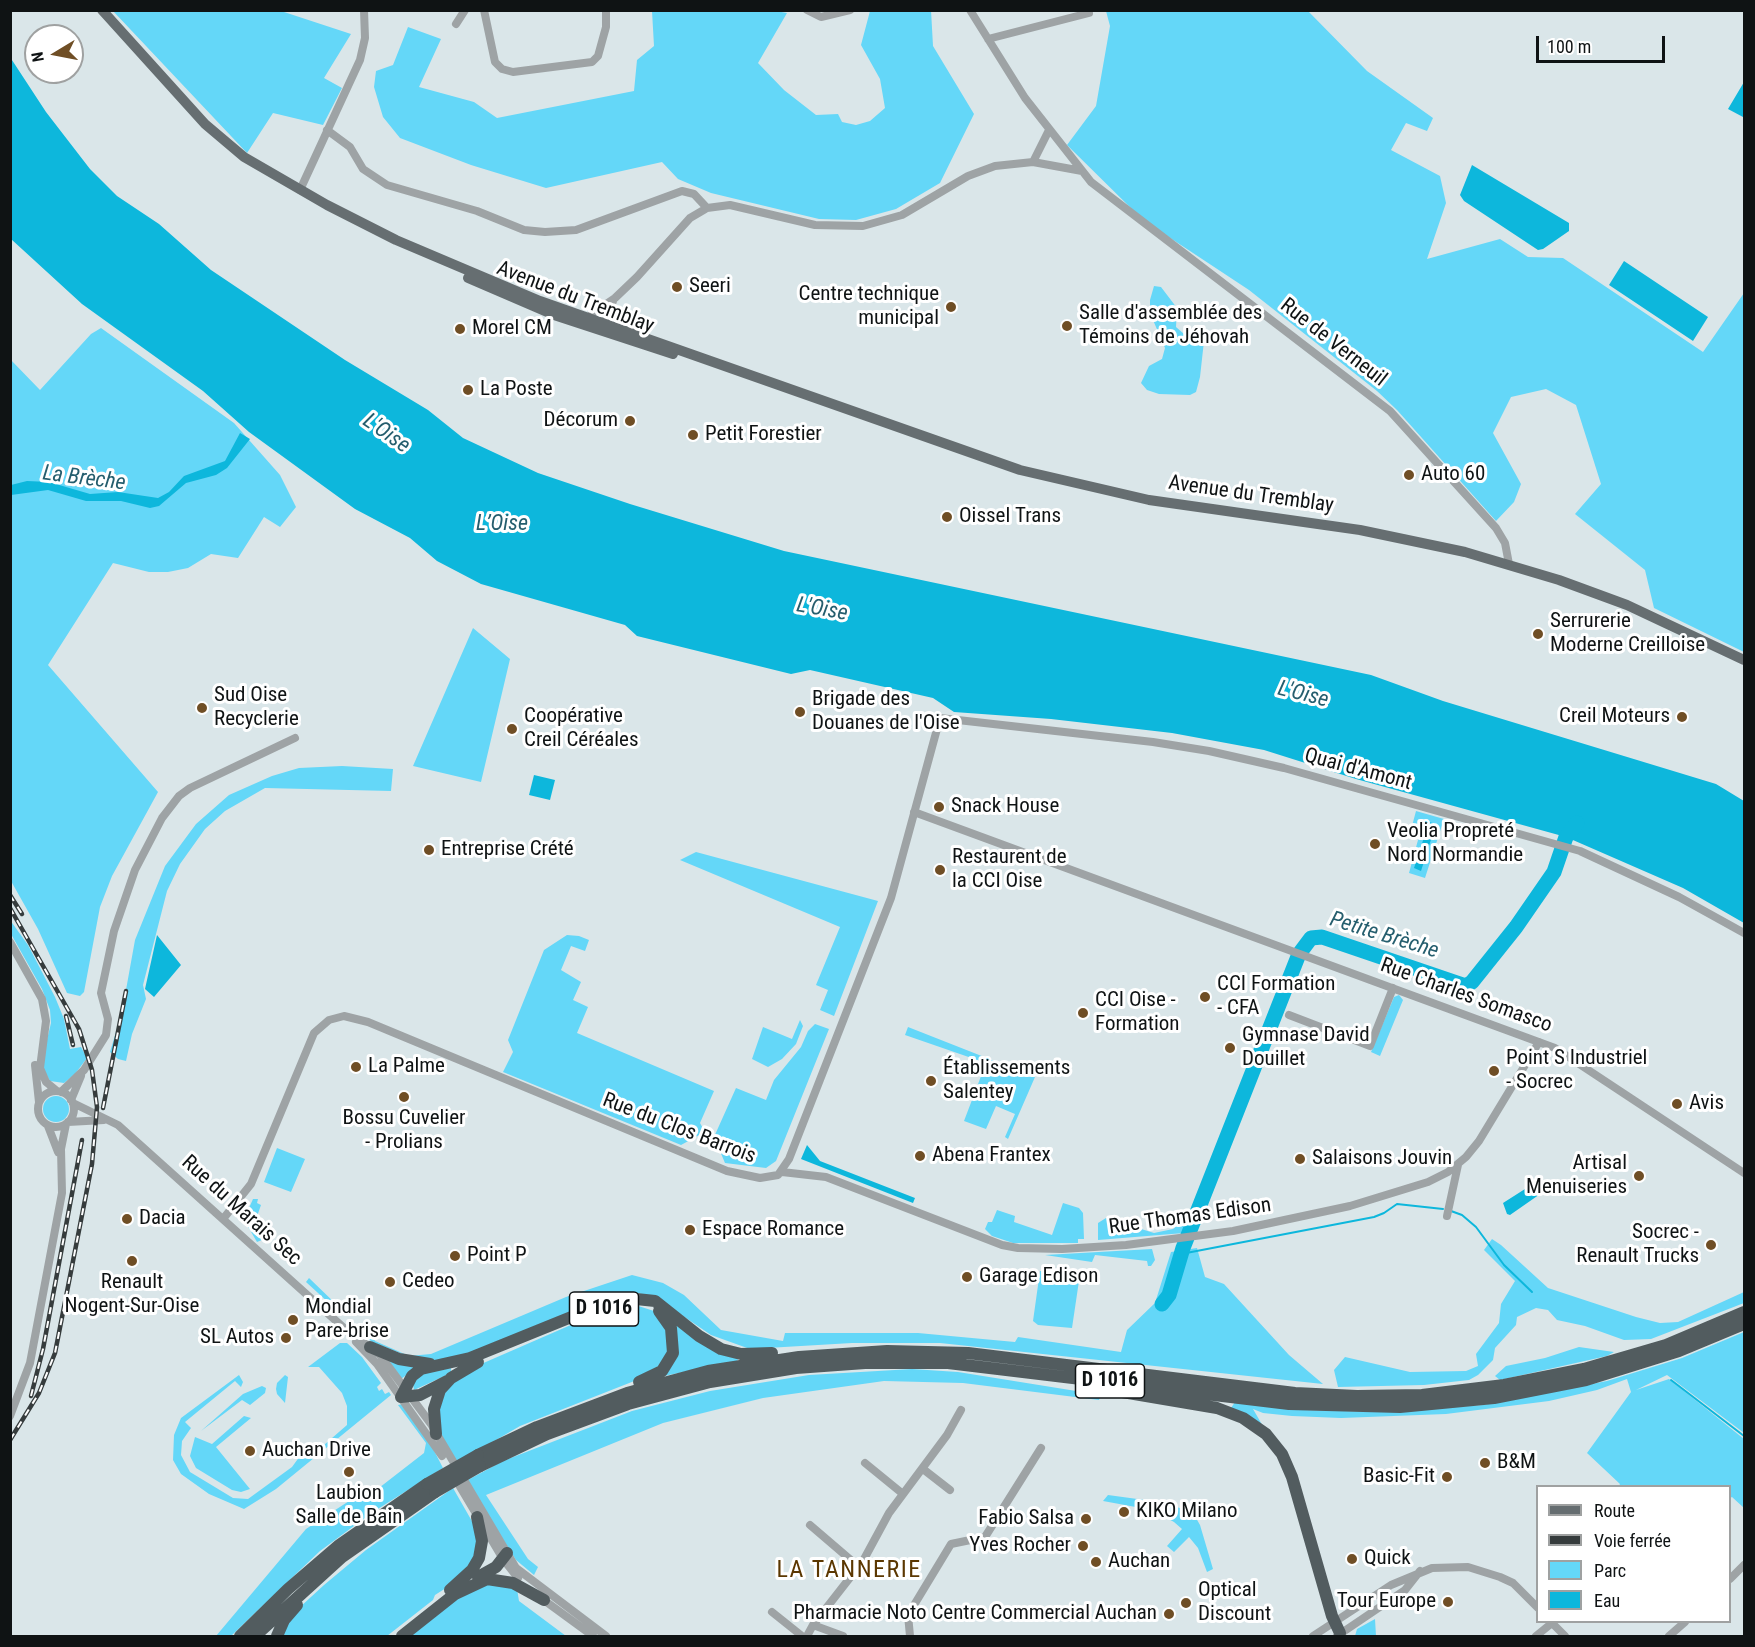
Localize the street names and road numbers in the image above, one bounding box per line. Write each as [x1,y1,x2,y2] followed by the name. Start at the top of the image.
[493,256,657,340] street label: Avenue du Tremblay
[1275,294,1391,392] street label: Rue de Verneuil
[1167,471,1335,519] street label: Avenue du Tremblay
[1302,744,1414,796] street label: Quai d'Amont
[1377,953,1555,1039] street label: Rue Charles Somasco
[599,1088,759,1170] street label: Rue du Clos Barrois
[176,1150,306,1272] street label: Rue du Marais Sec
[1107,1193,1273,1241] street label: Rue Thomas Edison
[570,1292,638,1326] road number: D 1016
[1076,1364,1144,1398] road number: D 1016

